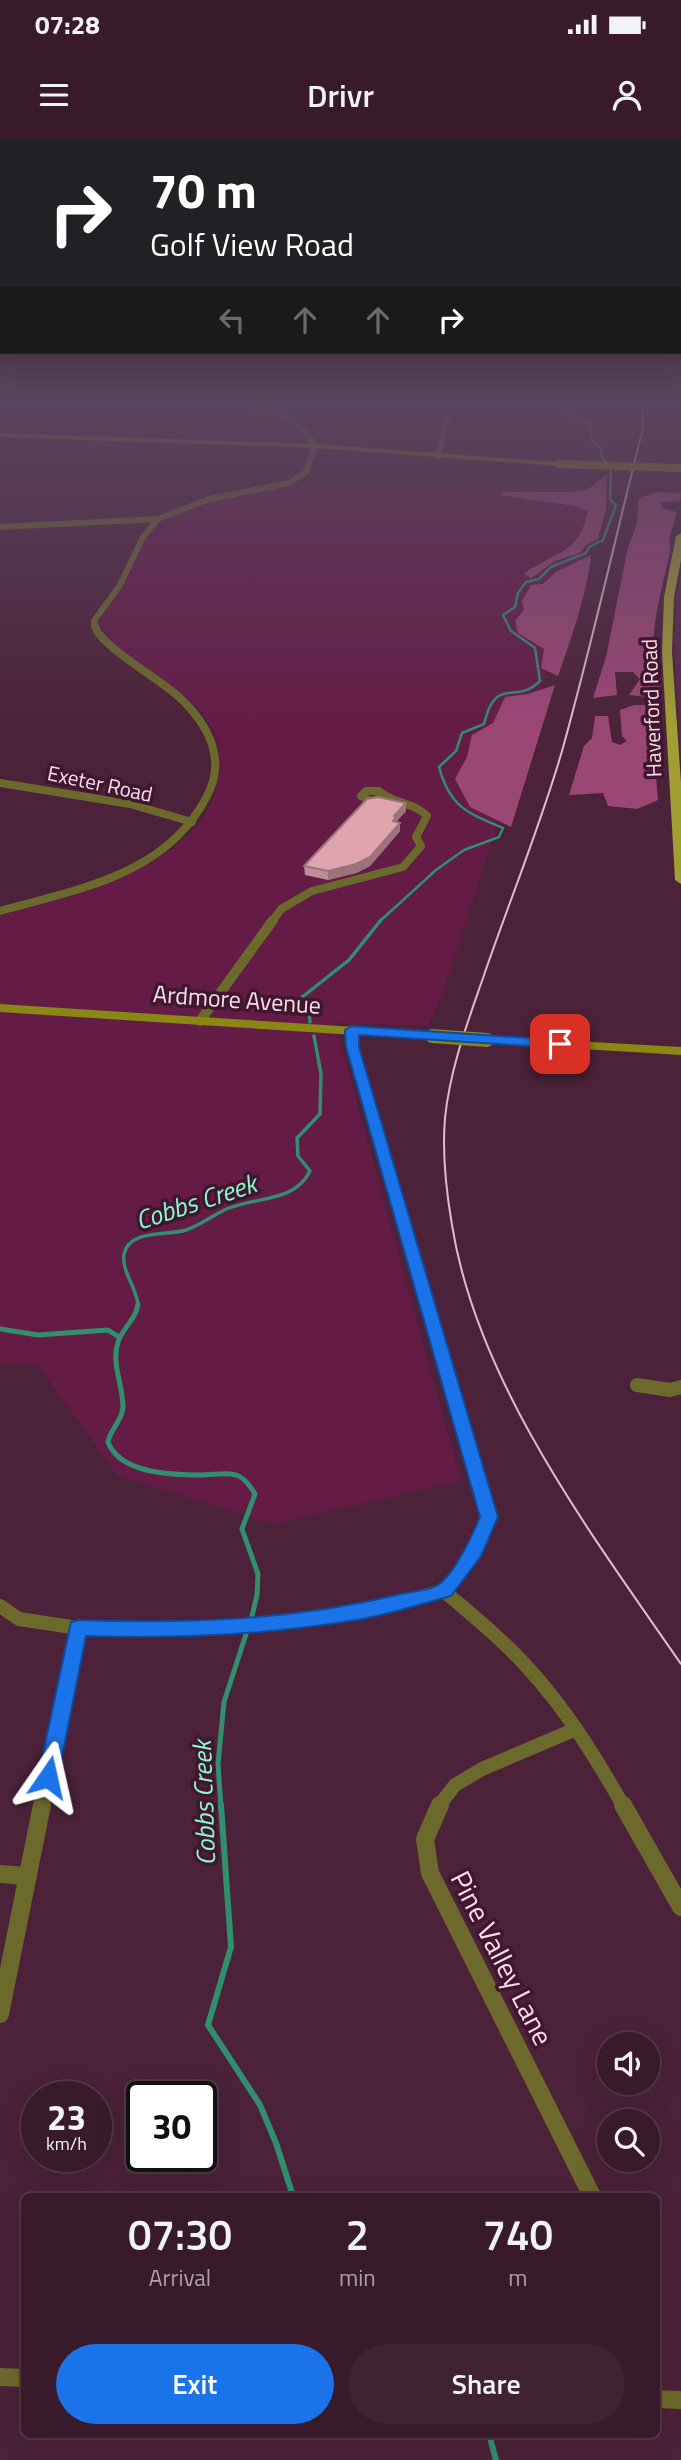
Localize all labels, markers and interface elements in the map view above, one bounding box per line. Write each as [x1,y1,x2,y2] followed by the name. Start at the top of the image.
[35,5,100,44] text: 07:28
[307,71,374,119] text: Drivr
[35,76,73,114] icon: menu
[608,76,646,114] icon: person
[150,152,257,227] text: 70 m
[35,168,126,259] icon: right
[150,220,354,268] text: Golf View Road
[213,301,251,339] icon: left
[286,301,324,339] icon: ahead
[359,301,397,339] icon: ahead
[432,301,470,339] icon: right
[633,638,669,778] street label: Haverford Road
[45,756,156,810] street label: Exeter Road
[152,975,322,1023] street label: Ardmore Avenue
[530,1014,590,1074] pin
[541,1025,579,1063] icon: arrive
[130,1163,265,1239] water label: Cobbs Creek
[182,1736,225,1866] water label: Cobbs Creek
[11,1740,85,1814] position arrow
[440,1863,565,2053] street label: Pine Valley Lane
[597,2032,660,2172] map controls
[597,2032,660,2095] button: sound
[126,2081,217,2172] speed limit sign: 30
[47,2090,86,2144] text: 23
[597,2109,660,2172] button: search
[46,2130,87,2157] text: km/h
[128,2202,232,2266] text: 07:30
[346,2202,369,2266] text: 2
[483,2202,553,2266] text: 740
[149,2260,211,2295] text: Arrival
[339,2260,376,2295] text: min
[508,2260,527,2295] text: m
[56,2344,334,2424] button: Exit
[348,2344,625,2424] button: Share

